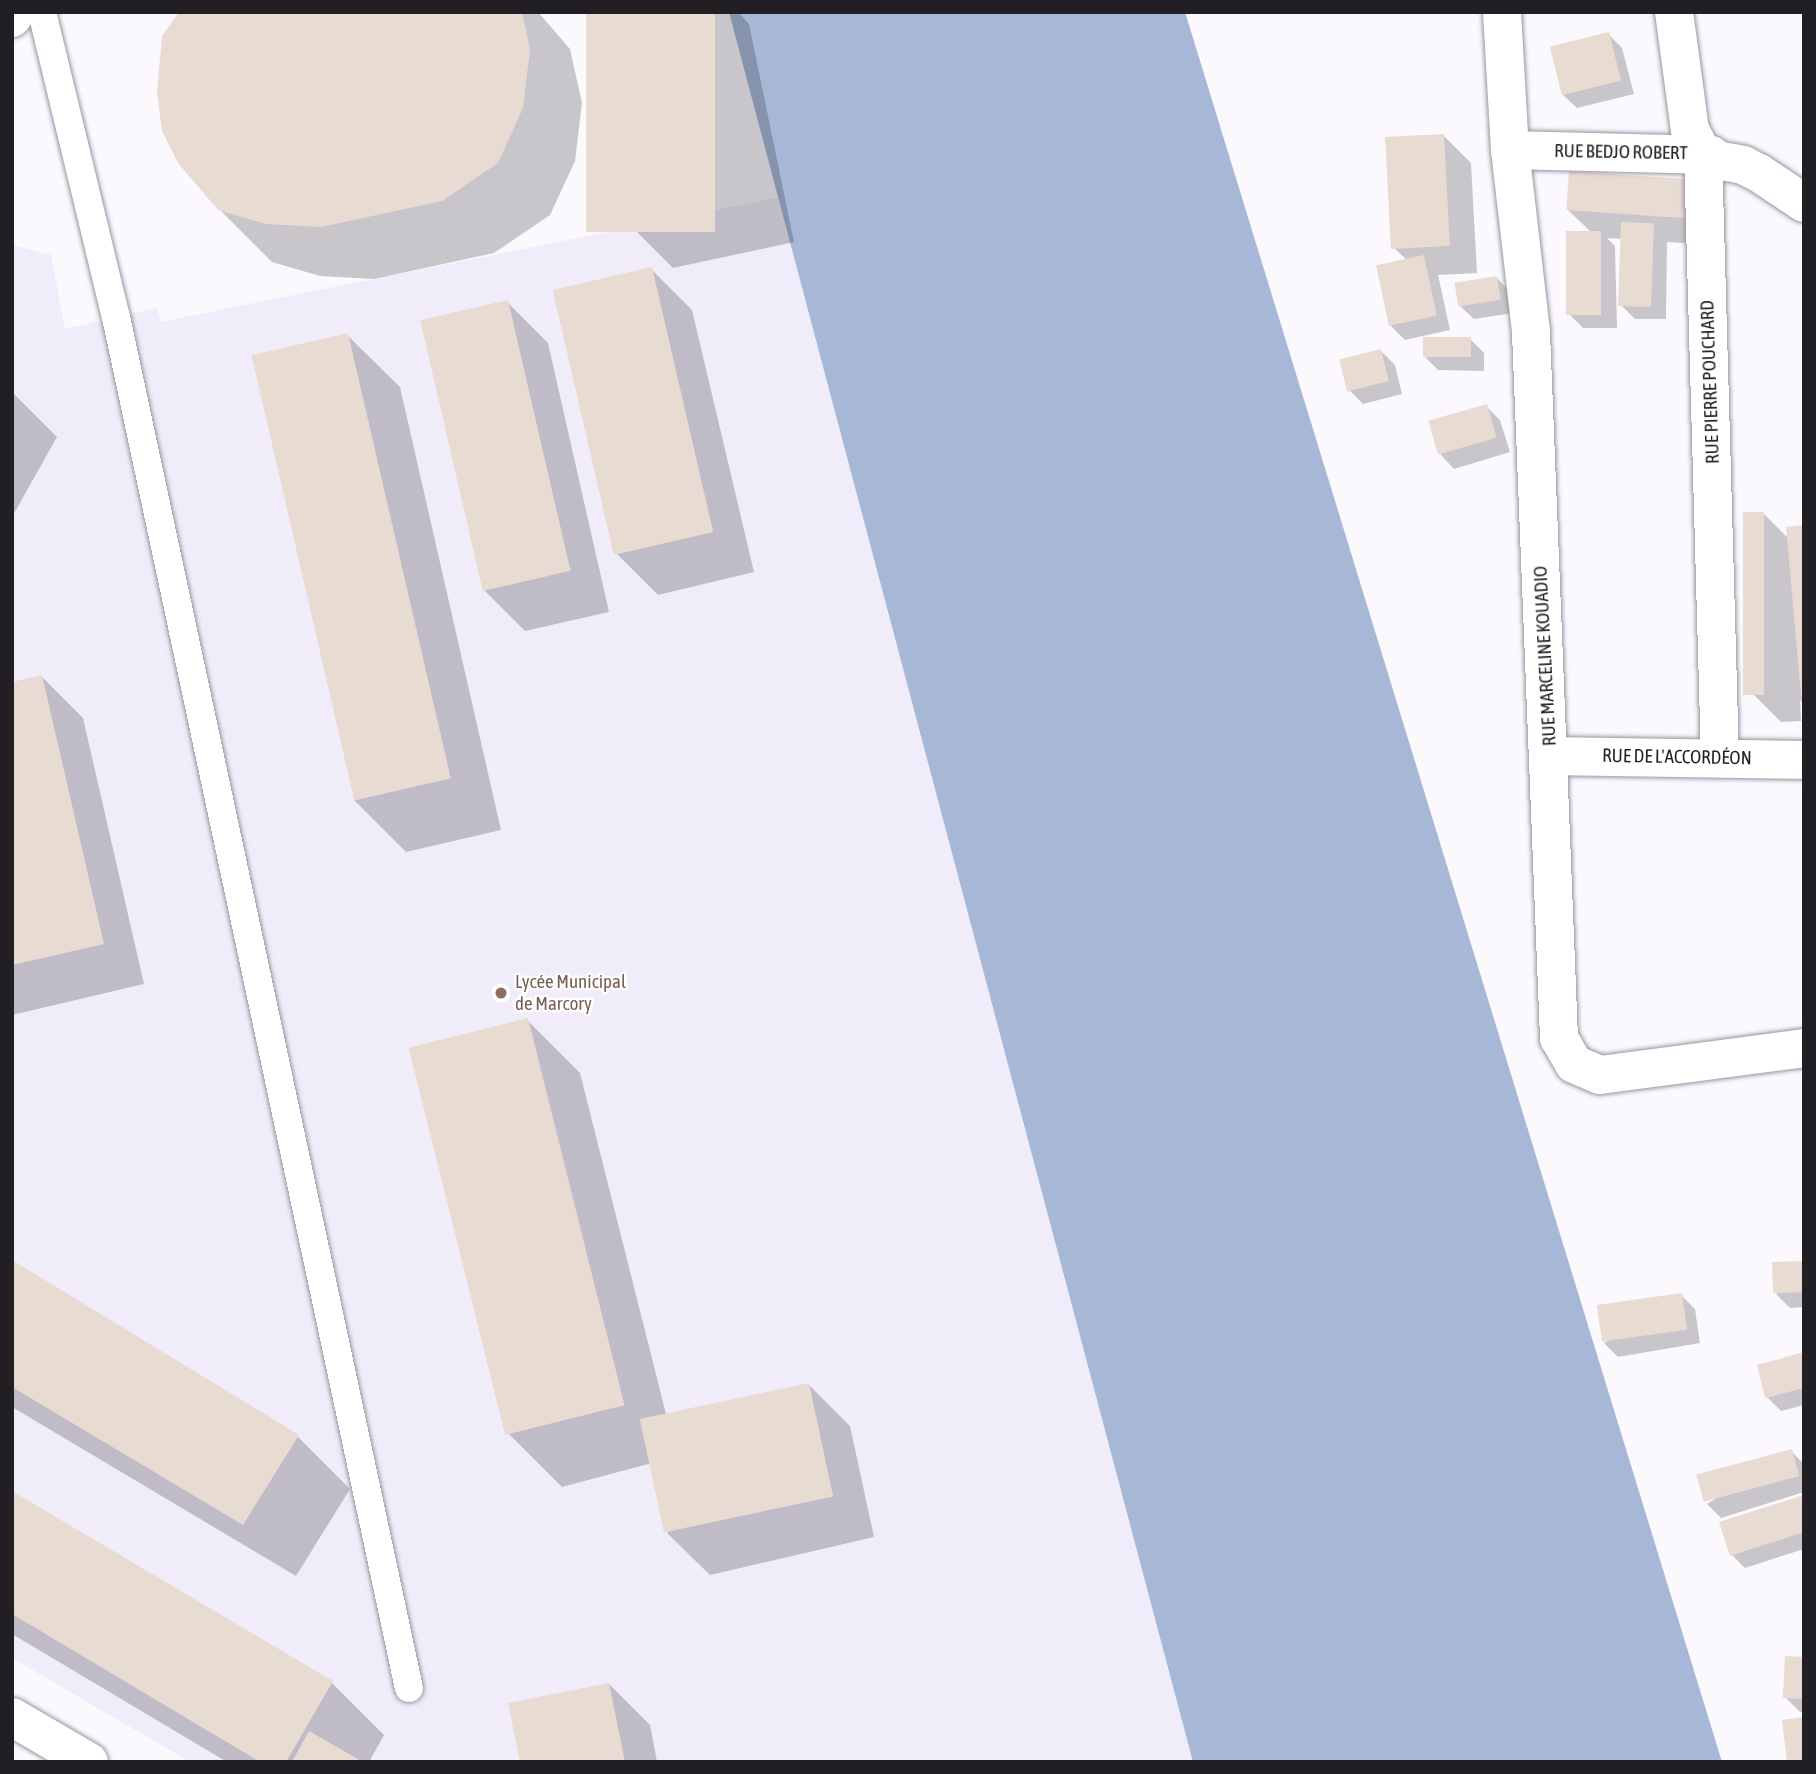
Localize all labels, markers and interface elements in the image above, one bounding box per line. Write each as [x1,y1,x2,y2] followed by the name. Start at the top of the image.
[1554,139,1688,165] street label: RUE BEDJO ROBERT
[1696,300,1724,464] street label: RUE PIERRE POUCHARD
[1529,565,1561,747] street label: RUE MARCELINE KOUADIO
[1602,744,1752,770] street label: RUE DE L'ACCORDÉON
[515,971,626,1015] place label: Lycée Municipal de Marcory
[493,985,509,1001] marker: Lycée Municipal de Marcory

